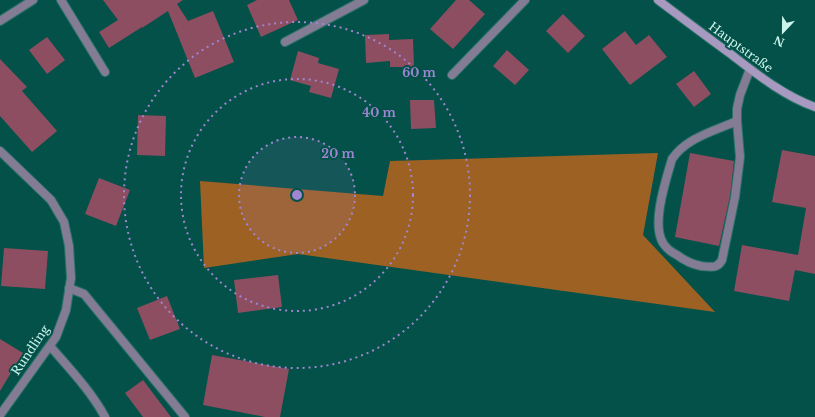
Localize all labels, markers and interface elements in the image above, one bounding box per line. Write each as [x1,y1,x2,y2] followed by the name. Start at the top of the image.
[763,12,803,52] north arrow
[706,19,776,75] street label: Hauptstraße
[771,33,787,50] text: N
[402,65,437,80] text: 60 m
[362,105,396,120] text: 40 m
[321,146,355,161] text: 20 m
[290,188,304,202] centre of rings
[8,321,53,378] street label: Rundling

